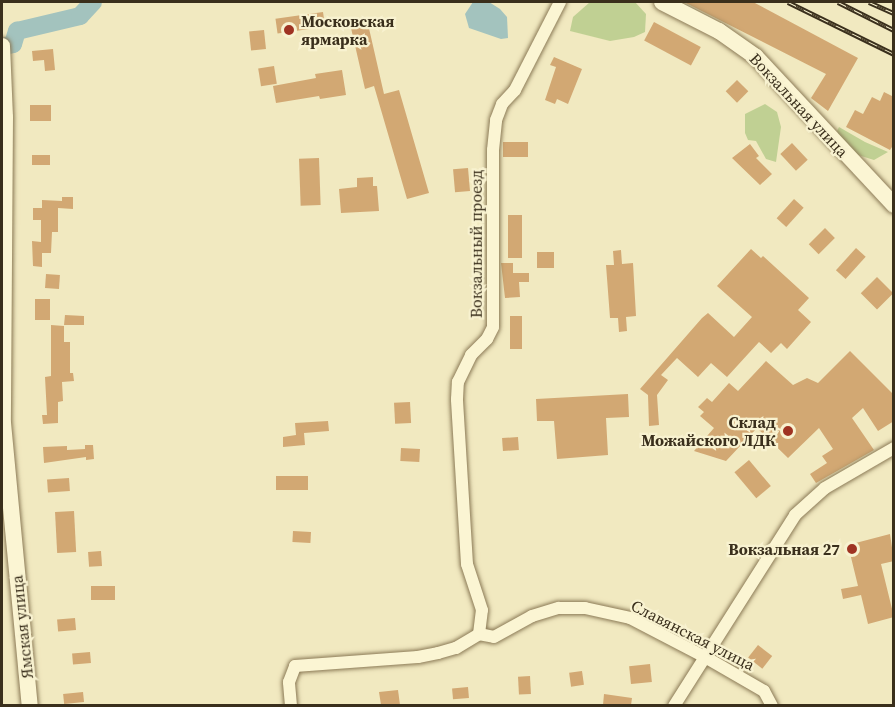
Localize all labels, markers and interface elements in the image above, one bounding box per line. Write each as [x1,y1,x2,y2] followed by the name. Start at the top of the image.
[301,11,394,49] place label: Московская ярмарка
[282,23,296,37] marker: Московская ярмарка
[746,49,852,161] street label: Вокзальная улица
[466,170,486,318] street label: Вокзальный проезд
[641,412,776,450] place label: Склад Можайского ЛДК
[781,424,795,438] marker: Склад Можайского ЛДК
[728,539,840,559] place label: Вокзальная 27
[845,542,859,556] marker: Вокзальная 27
[7,574,37,680] street label: Ямская улица
[628,596,758,674] street label: Славянская улица

